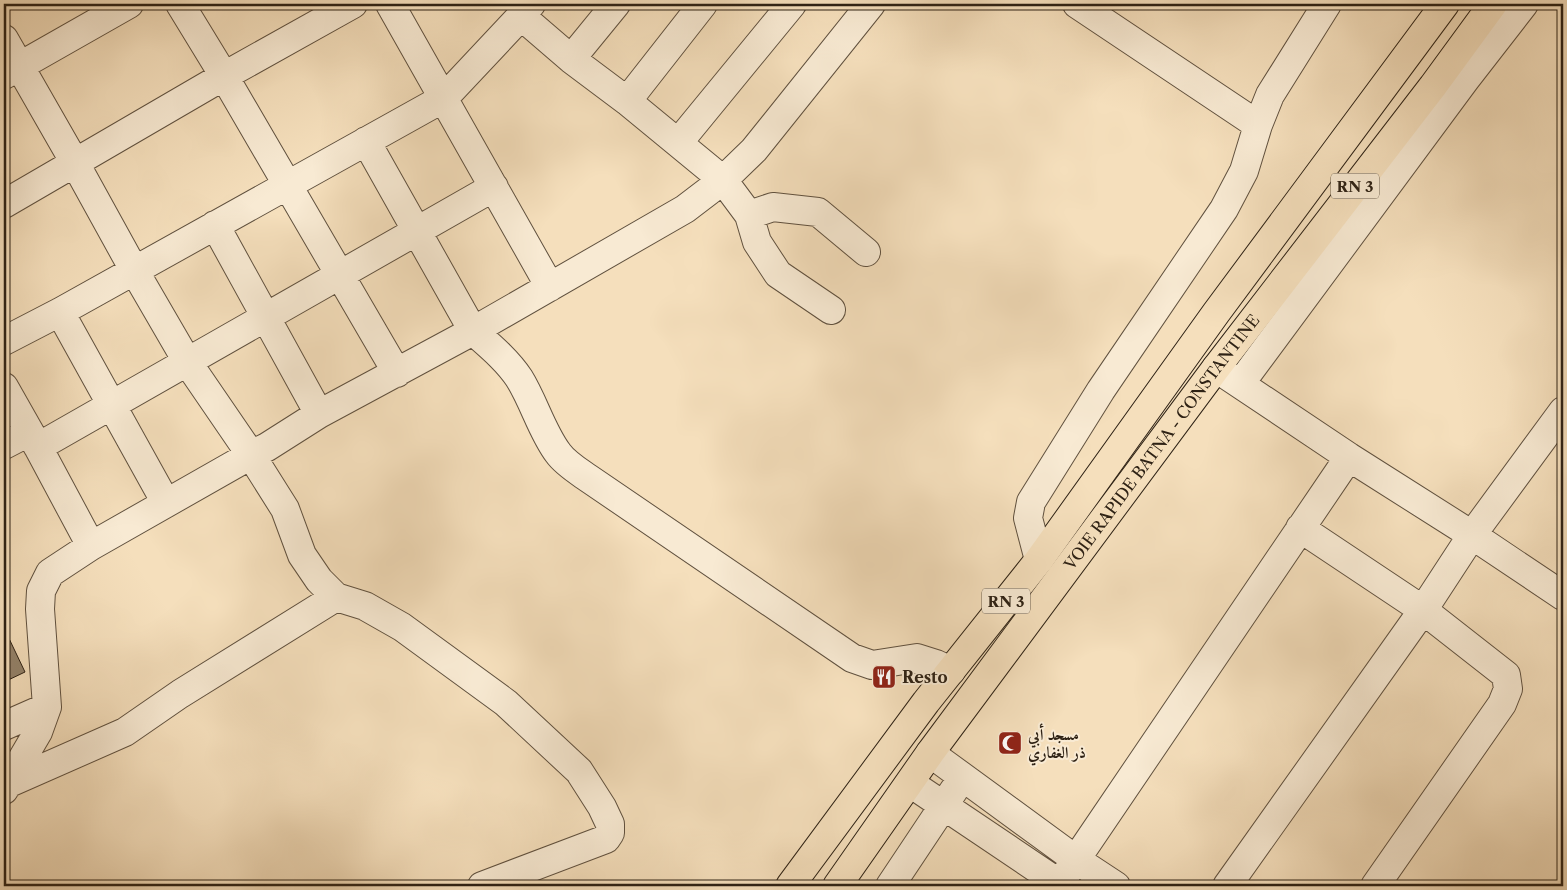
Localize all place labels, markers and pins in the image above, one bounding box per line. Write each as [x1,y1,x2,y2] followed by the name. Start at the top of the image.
[871,664,897,690] restaurant icon: Resto
[902,667,948,687] place label: Resto
[1027,723,1086,766] place label: مسجد أبي ذر الغفاري
[997,730,1023,756] mosque icon: مسجد أبي ذر الغفاري

